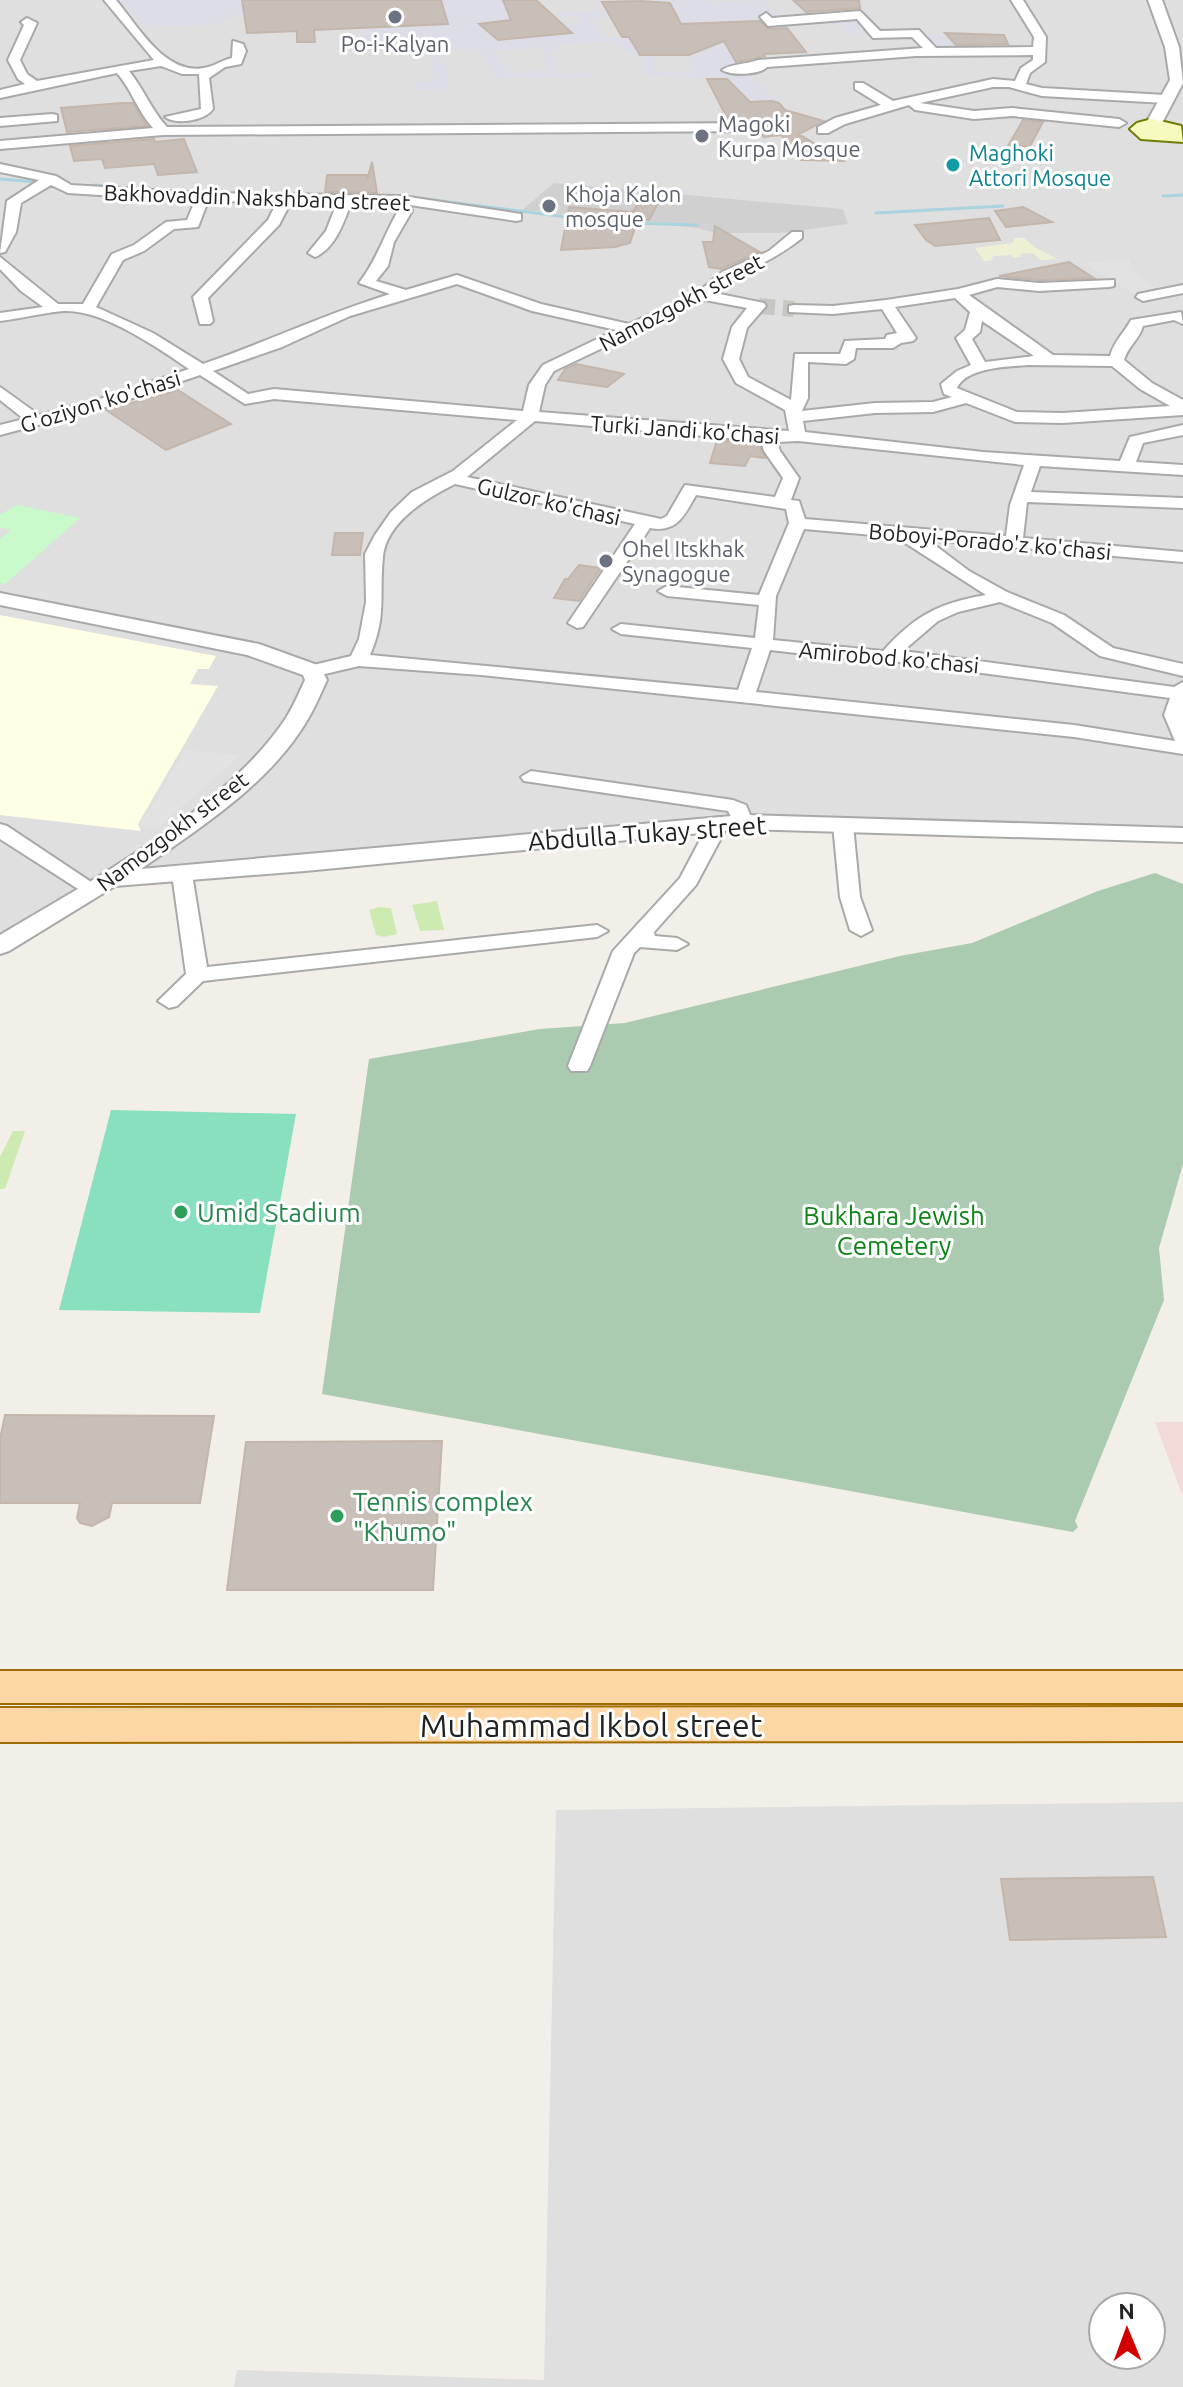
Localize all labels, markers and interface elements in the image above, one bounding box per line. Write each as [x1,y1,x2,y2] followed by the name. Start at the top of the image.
[386,8,404,26] marker: Po-i-Kalyan
[341,31,449,56] place label: Po-i-Kalyan
[718,111,861,161] place label: Magoki Kurpa Mosque
[693,127,711,145] marker: Magoki Kurpa Mosque
[969,140,1111,190] place label: Maghoki Attori Mosque
[944,156,962,174] marker: Maghoki Attori Mosque
[103,179,411,215] street label: Bakhovaddin Nakshband street
[565,181,681,231] place label: Khoja Kalon mosque
[540,197,558,215] marker: Khoja Kalon mosque
[595,248,768,356] street label: Namozgokh street
[17,365,183,437] street label: G'oziyon ko'chasi
[590,410,780,448] street label: Turki Jandi ko'chasi
[475,472,623,530] street label: Gulzor ko'chasi
[868,518,1112,564] street label: Boboyi-Porado'z ko'chasi
[622,536,745,586] place label: Ohel Itskhak Synagogue
[597,552,615,570] marker: Ohel Itskhak Synagogue
[798,637,980,677] street label: Amirobod ko'chasi
[92,766,253,896] street label: Namozgokh street
[527,810,767,856] street label: Abdulla Tukay street
[197,1198,361,1227] place label: Umid Stadium
[803,1201,985,1260] park label: Bukhara Jewish Cemetery
[172,1203,190,1221] marker: Umid Stadium
[353,1487,533,1546] place label: Tennis complex "Khumo"
[328,1507,346,1525] marker: Tennis complex "Khumo"
[420,1707,763,1743] street label: Muhammad Ikbol street
[1087,2291,1167,2371] north arrow
[1118,2298,1135,2323] text: N

